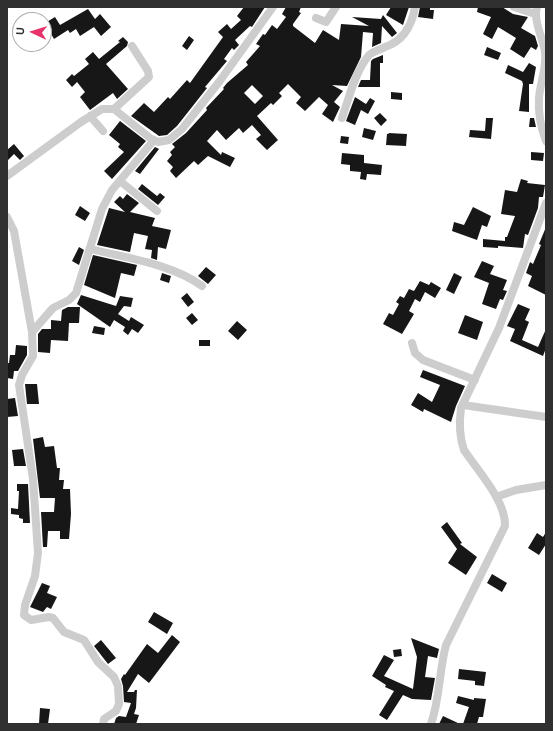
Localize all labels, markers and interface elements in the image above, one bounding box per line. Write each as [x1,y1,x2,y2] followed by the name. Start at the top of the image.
[12,12,52,52] north arrow
[14,27,27,36] text: U

